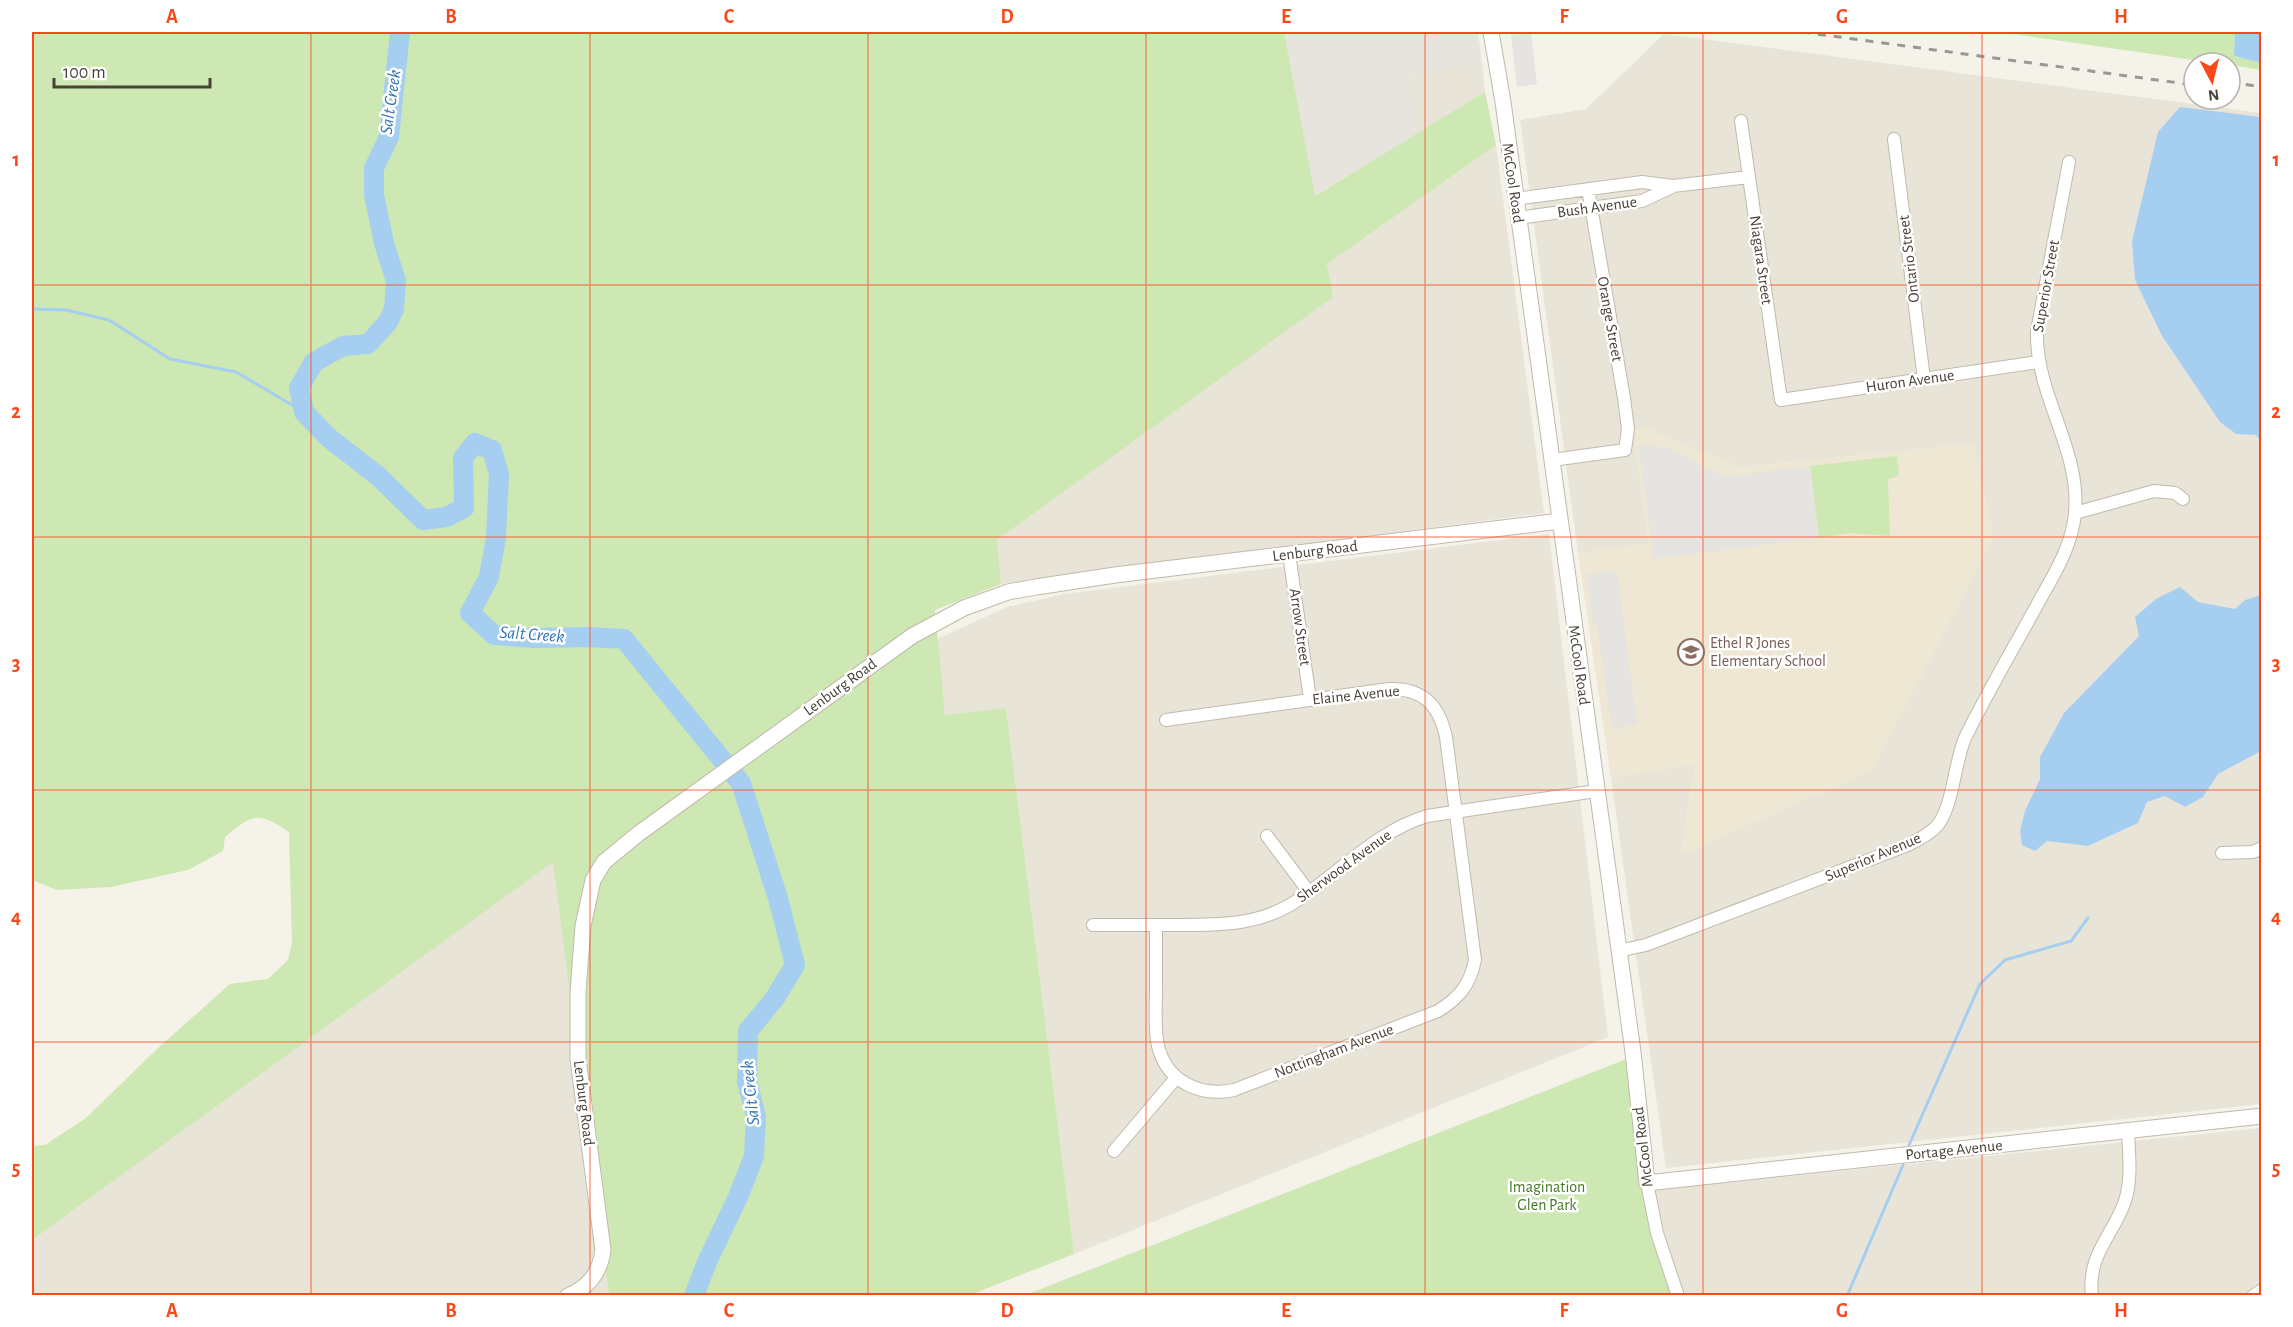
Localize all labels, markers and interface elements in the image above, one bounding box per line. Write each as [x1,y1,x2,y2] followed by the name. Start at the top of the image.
[166,7,178,27] text: A
[445,7,457,27] text: B
[724,7,735,27] text: C
[1000,7,1014,27] text: D
[1281,7,1291,27] text: E
[1559,7,1569,27] text: F
[1836,7,1848,27] text: G
[2114,7,2128,27] text: H
[54,51,210,89] scale bar
[2182,51,2242,111] north arrow
[63,64,106,82] text: 100 m
[378,69,404,135] water label: Salt Creek
[2207,86,2220,104] text: N
[1499,142,1527,224] street label: McCool Road
[12,150,20,170] text: 1
[2272,150,2280,170] text: 1
[1556,193,1638,221] street label: Bush Avenue
[1747,214,1775,306] street label: Niagara Street
[1896,214,1922,304] street label: Ontario Street
[2030,239,2062,333] street label: Superior Street
[1595,275,1625,363] street label: Orange Street
[1865,367,1955,395] street label: Huron Avenue
[11,402,21,422] text: 2
[2271,402,2281,422] text: 2
[1271,538,1359,564] street label: Lenburg Road
[1287,587,1313,667] street label: Arrow Street
[499,624,565,646] water label: Salt Creek
[1565,624,1593,706] street label: McCool Road
[1710,635,1826,670] place label: Ethel R Jones Elementary School
[1676,637,1706,667] school or university icon: Ethel R Jones Elementary School
[12,654,20,674] text: 3
[2272,654,2280,674] text: 3
[801,655,879,719] street label: Lenburg Road
[1311,682,1401,708] street label: Elaine Avenue
[1294,827,1394,905] street label: Sherwood Avenue
[1823,830,1923,884] street label: Superior Avenue
[11,907,21,927] text: 4
[2271,907,2281,927] text: 4
[1272,1021,1396,1081] street label: Nottingham Avenue
[571,1059,597,1147] street label: Lenburg Road
[739,1060,763,1126] water label: Salt Creek
[1630,1106,1656,1188] street label: McCool Road
[1905,1137,2003,1163] street label: Portage Avenue
[12,1159,20,1179] text: 5
[2272,1159,2280,1179] text: 5
[1509,1179,1585,1213] park label: Imagination Glen Park
[166,1301,178,1321] text: A
[445,1301,457,1321] text: B
[724,1301,735,1321] text: C
[1000,1301,1014,1321] text: D
[1281,1301,1291,1321] text: E
[1559,1301,1569,1321] text: F
[1836,1301,1848,1321] text: G
[2114,1301,2128,1321] text: H

